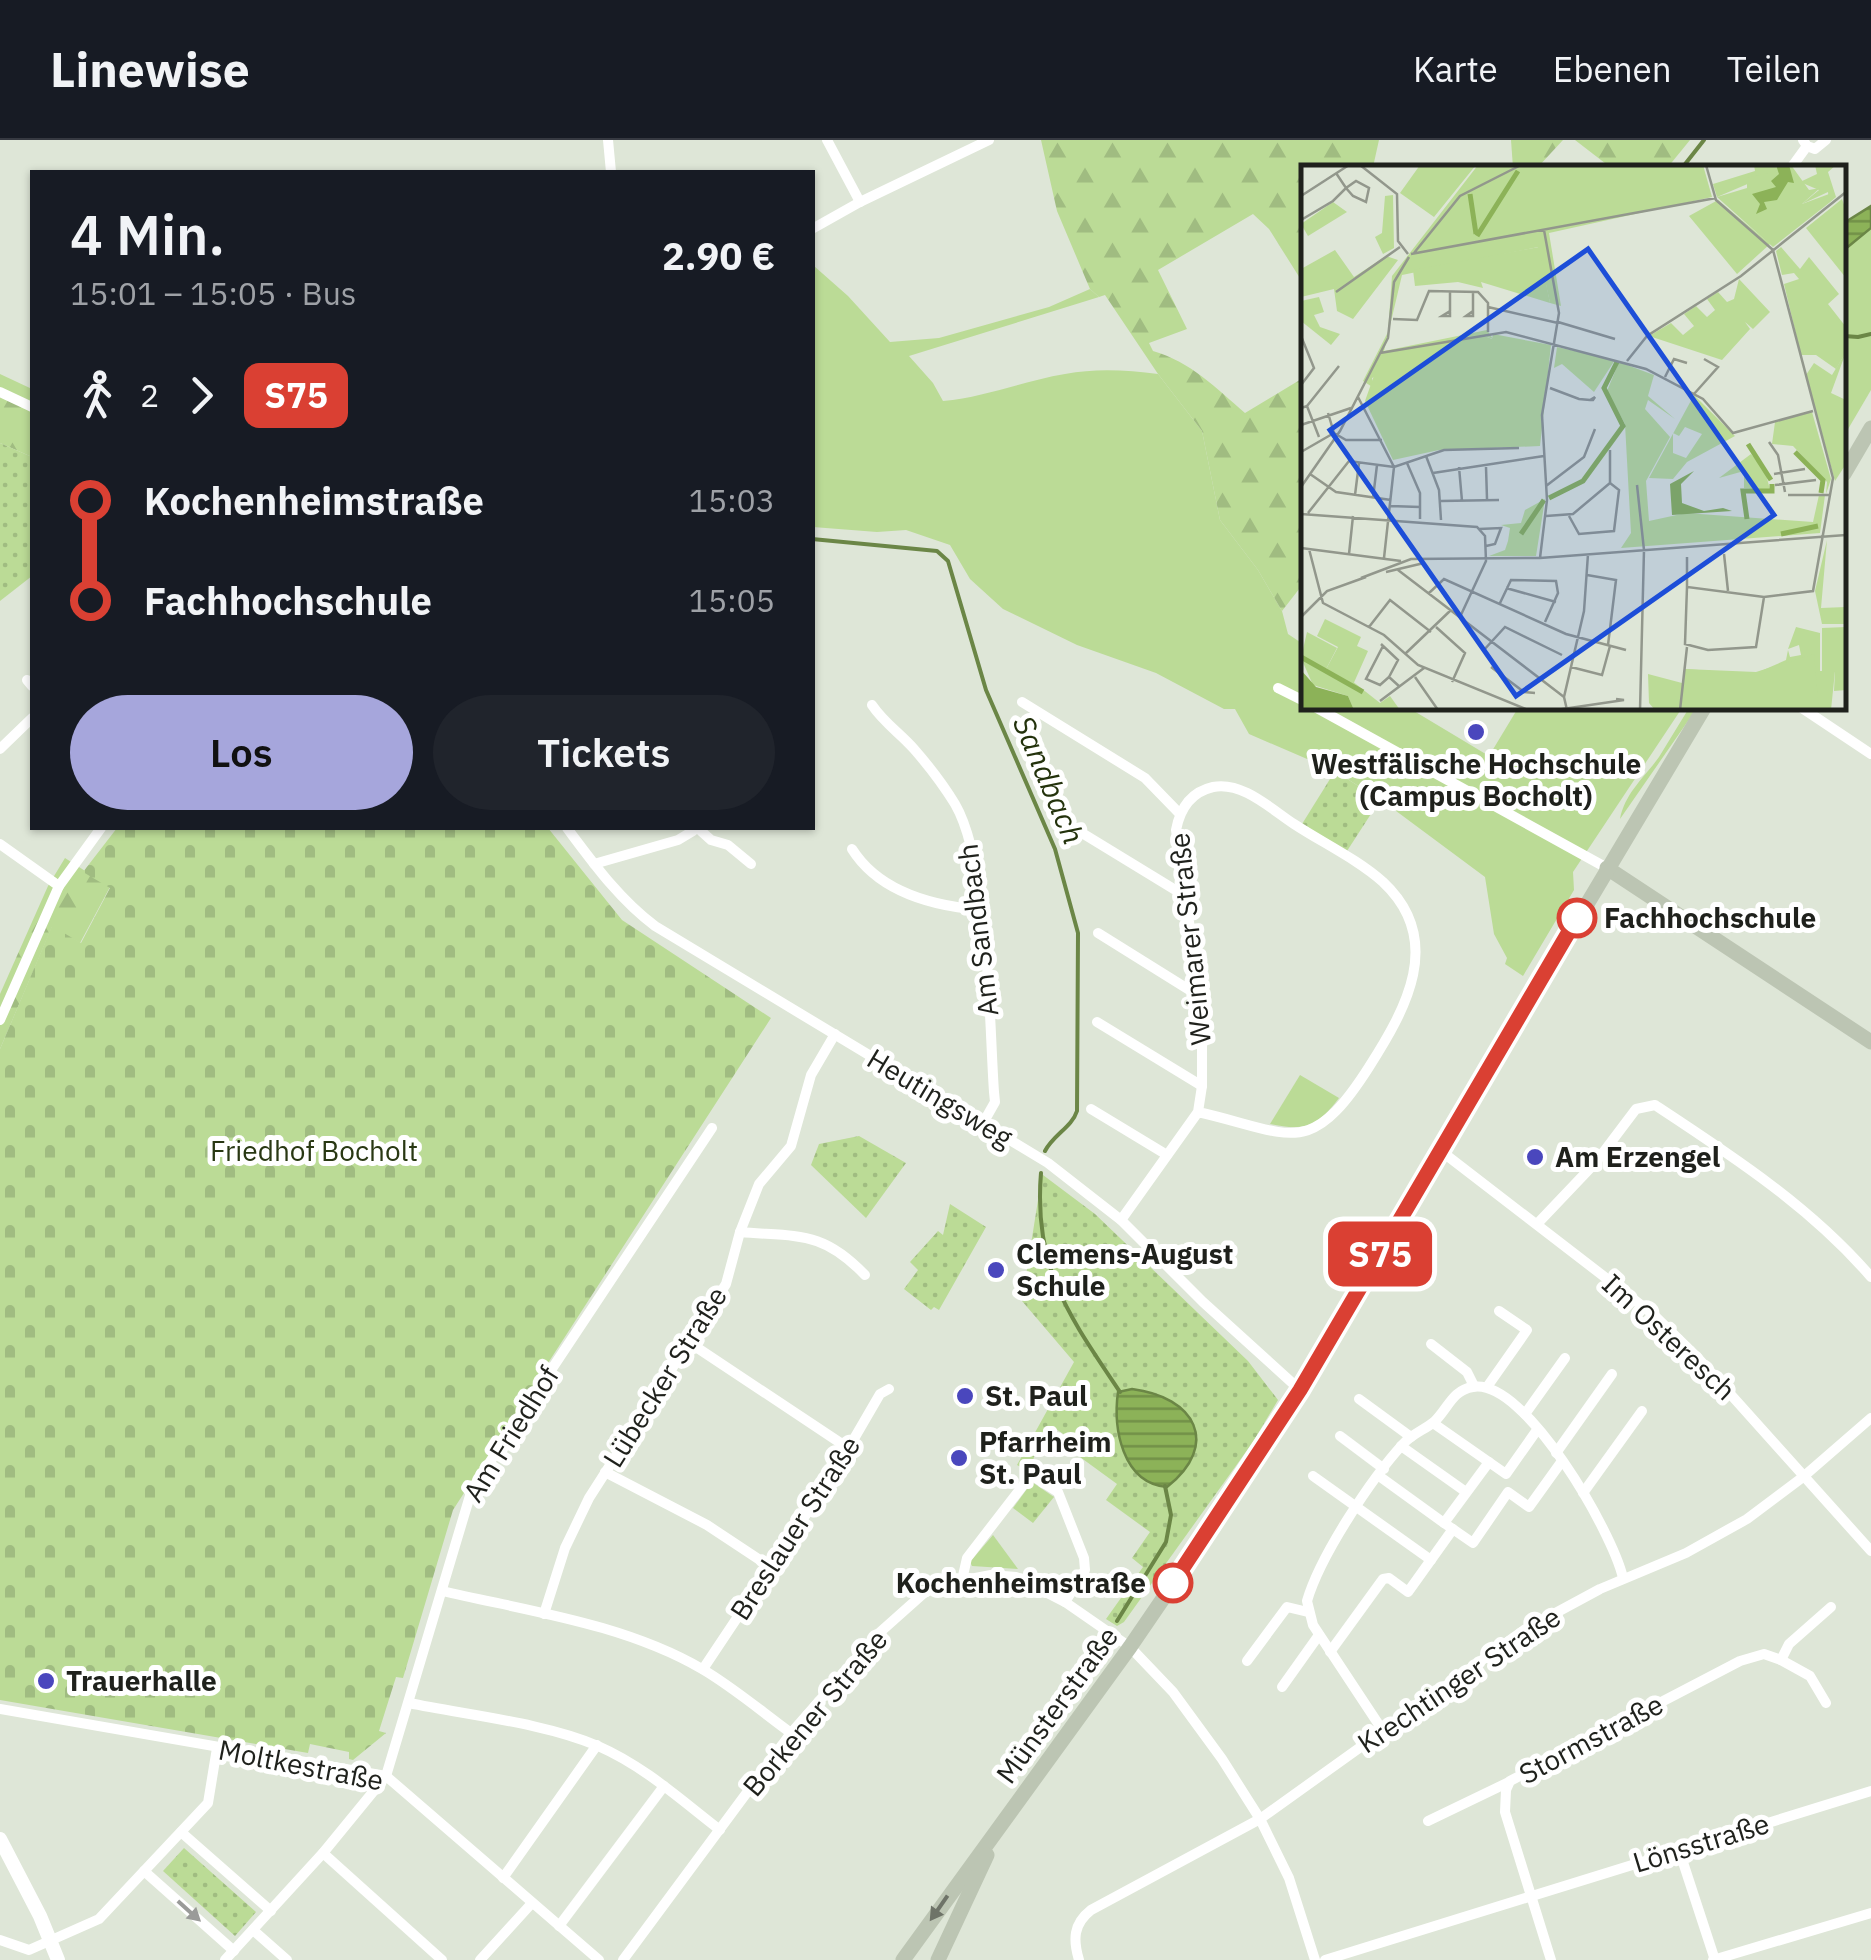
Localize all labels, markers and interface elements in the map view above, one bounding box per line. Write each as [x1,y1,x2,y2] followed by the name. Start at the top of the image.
[50,38,250,100] text: Linewise
[1413,46,1498,92] text: Karte
[1553,46,1672,92] text: Ebenen
[1727,46,1821,92] text: Teilen
[1301,165,1846,710] inset map
[70,199,225,270] text: 4 Min.
[662,231,775,280] text: 2.90 €
[70,272,356,314] text: 15:01 – 15:05 · Bus
[70,368,125,423] icon: walk
[174,368,229,423] icon: forward
[264,372,328,418] text: S75
[140,374,159,416] text: 2
[144,476,484,525] text: Kochenheimstraße
[689,479,775,521] text: 15:03
[144,576,432,625] text: Fachhochschule
[689,579,775,621] text: 15:05
[70,695,413,810] button: Los
[433,695,775,810] button: Tickets
[1005,709,1094,849] water label: Sandbach
[1465,721,1487,743] marker: Westfälische Hochschule (Campus Bocholt)
[1311,745,1641,814] place label: Westfälische Hochschule (Campus Bocholt)
[1160,831,1219,1047] street label: Weimarer Straße
[949,842,1006,1018] street label: Am Sandbach
[1558,899,1596,937] marker: Fachhochschule
[1604,899,1816,936] place label: Fachhochschule
[861,1040,1020,1156] street label: Heutingsweg
[210,1132,418,1169] park label: Friedhof Bocholt
[1555,1138,1720,1175] place label: Am Erzengel
[1524,1146,1546,1168] marker: Am Erzengel
[1322,1222,1438,1286] line badge: S75
[1348,1231,1412,1277] text: S75
[1016,1235,1233,1304] place label: Clemens-August Schule
[985,1259,1007,1281] marker: Clemens-August Schule
[1595,1265,1744,1408] street label: Im Osteresch
[594,1279,735,1474] street label: Lübecker Straße
[454,1359,567,1509] street label: Am Friedhof
[985,1377,1087,1414] place label: St. Paul
[954,1385,976,1407] marker: St. Paul
[979,1423,1112,1492] place label: Pfarrheim St. Paul
[721,1428,868,1627] street label: Breslauer Straße
[948,1447,970,1469] marker: Pfarrheim St. Paul
[896,1564,1146,1601] place label: Kochenheimstraße
[1154,1564,1192,1602] marker: Kochenheimstraße
[1350,1598,1567,1761] street label: Krechtinger Straße
[987,1619,1126,1790] street label: Münsterstraße
[734,1622,895,1804] street label: Borkener Straße
[66,1662,217,1699] place label: Trauerhalle
[35,1670,57,1692] marker: Trauerhalle
[1512,1685,1669,1792] street label: Stormstraße
[216,1730,387,1799] street label: Moltkestraße
[1628,1804,1773,1881] street label: Lönsstraße
[930,1895,949,1921] one-way arrow
[176,1900,201,1922] one-way arrow

